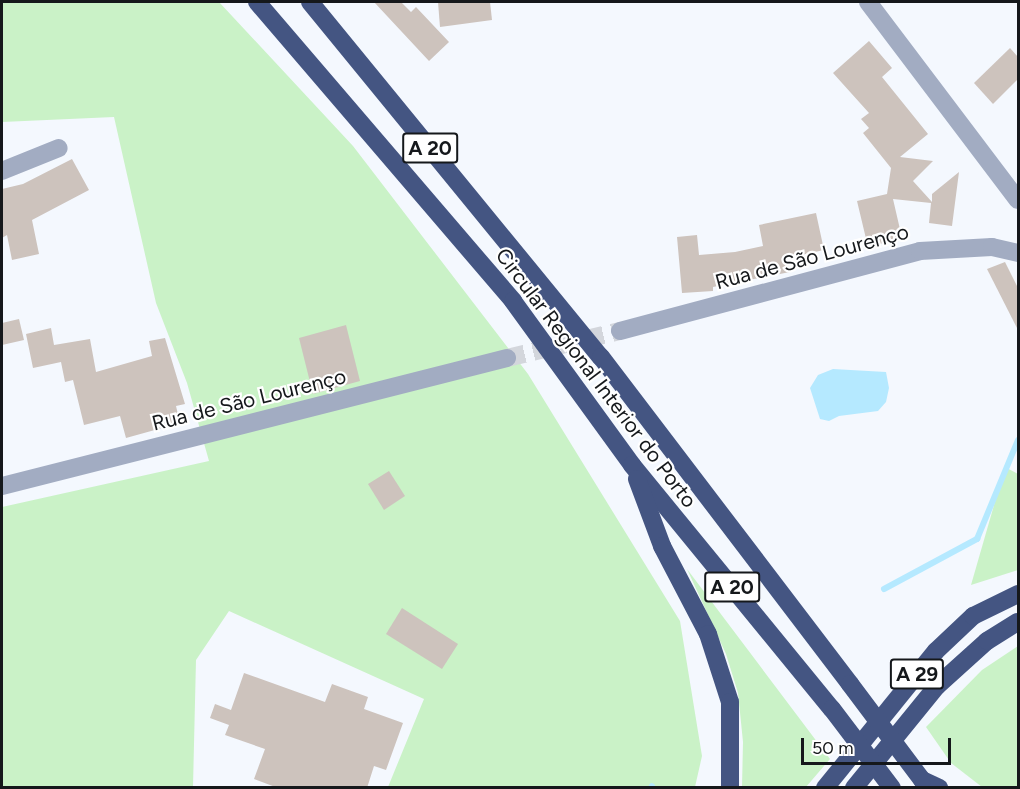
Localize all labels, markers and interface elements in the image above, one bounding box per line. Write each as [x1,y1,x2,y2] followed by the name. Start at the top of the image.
[402,131,458,165] road number: A 20
[712,219,912,295] street label: Rua de São Lourenço
[490,243,702,513] street label: Circular Regional Interior do Porto
[149,364,349,436] street label: Rua de São Lourenço
[704,570,760,604] road number: A 20
[888,657,946,691] road number: A 29
[804,726,954,764] scale bar
[812,737,854,759] text: 50 m

